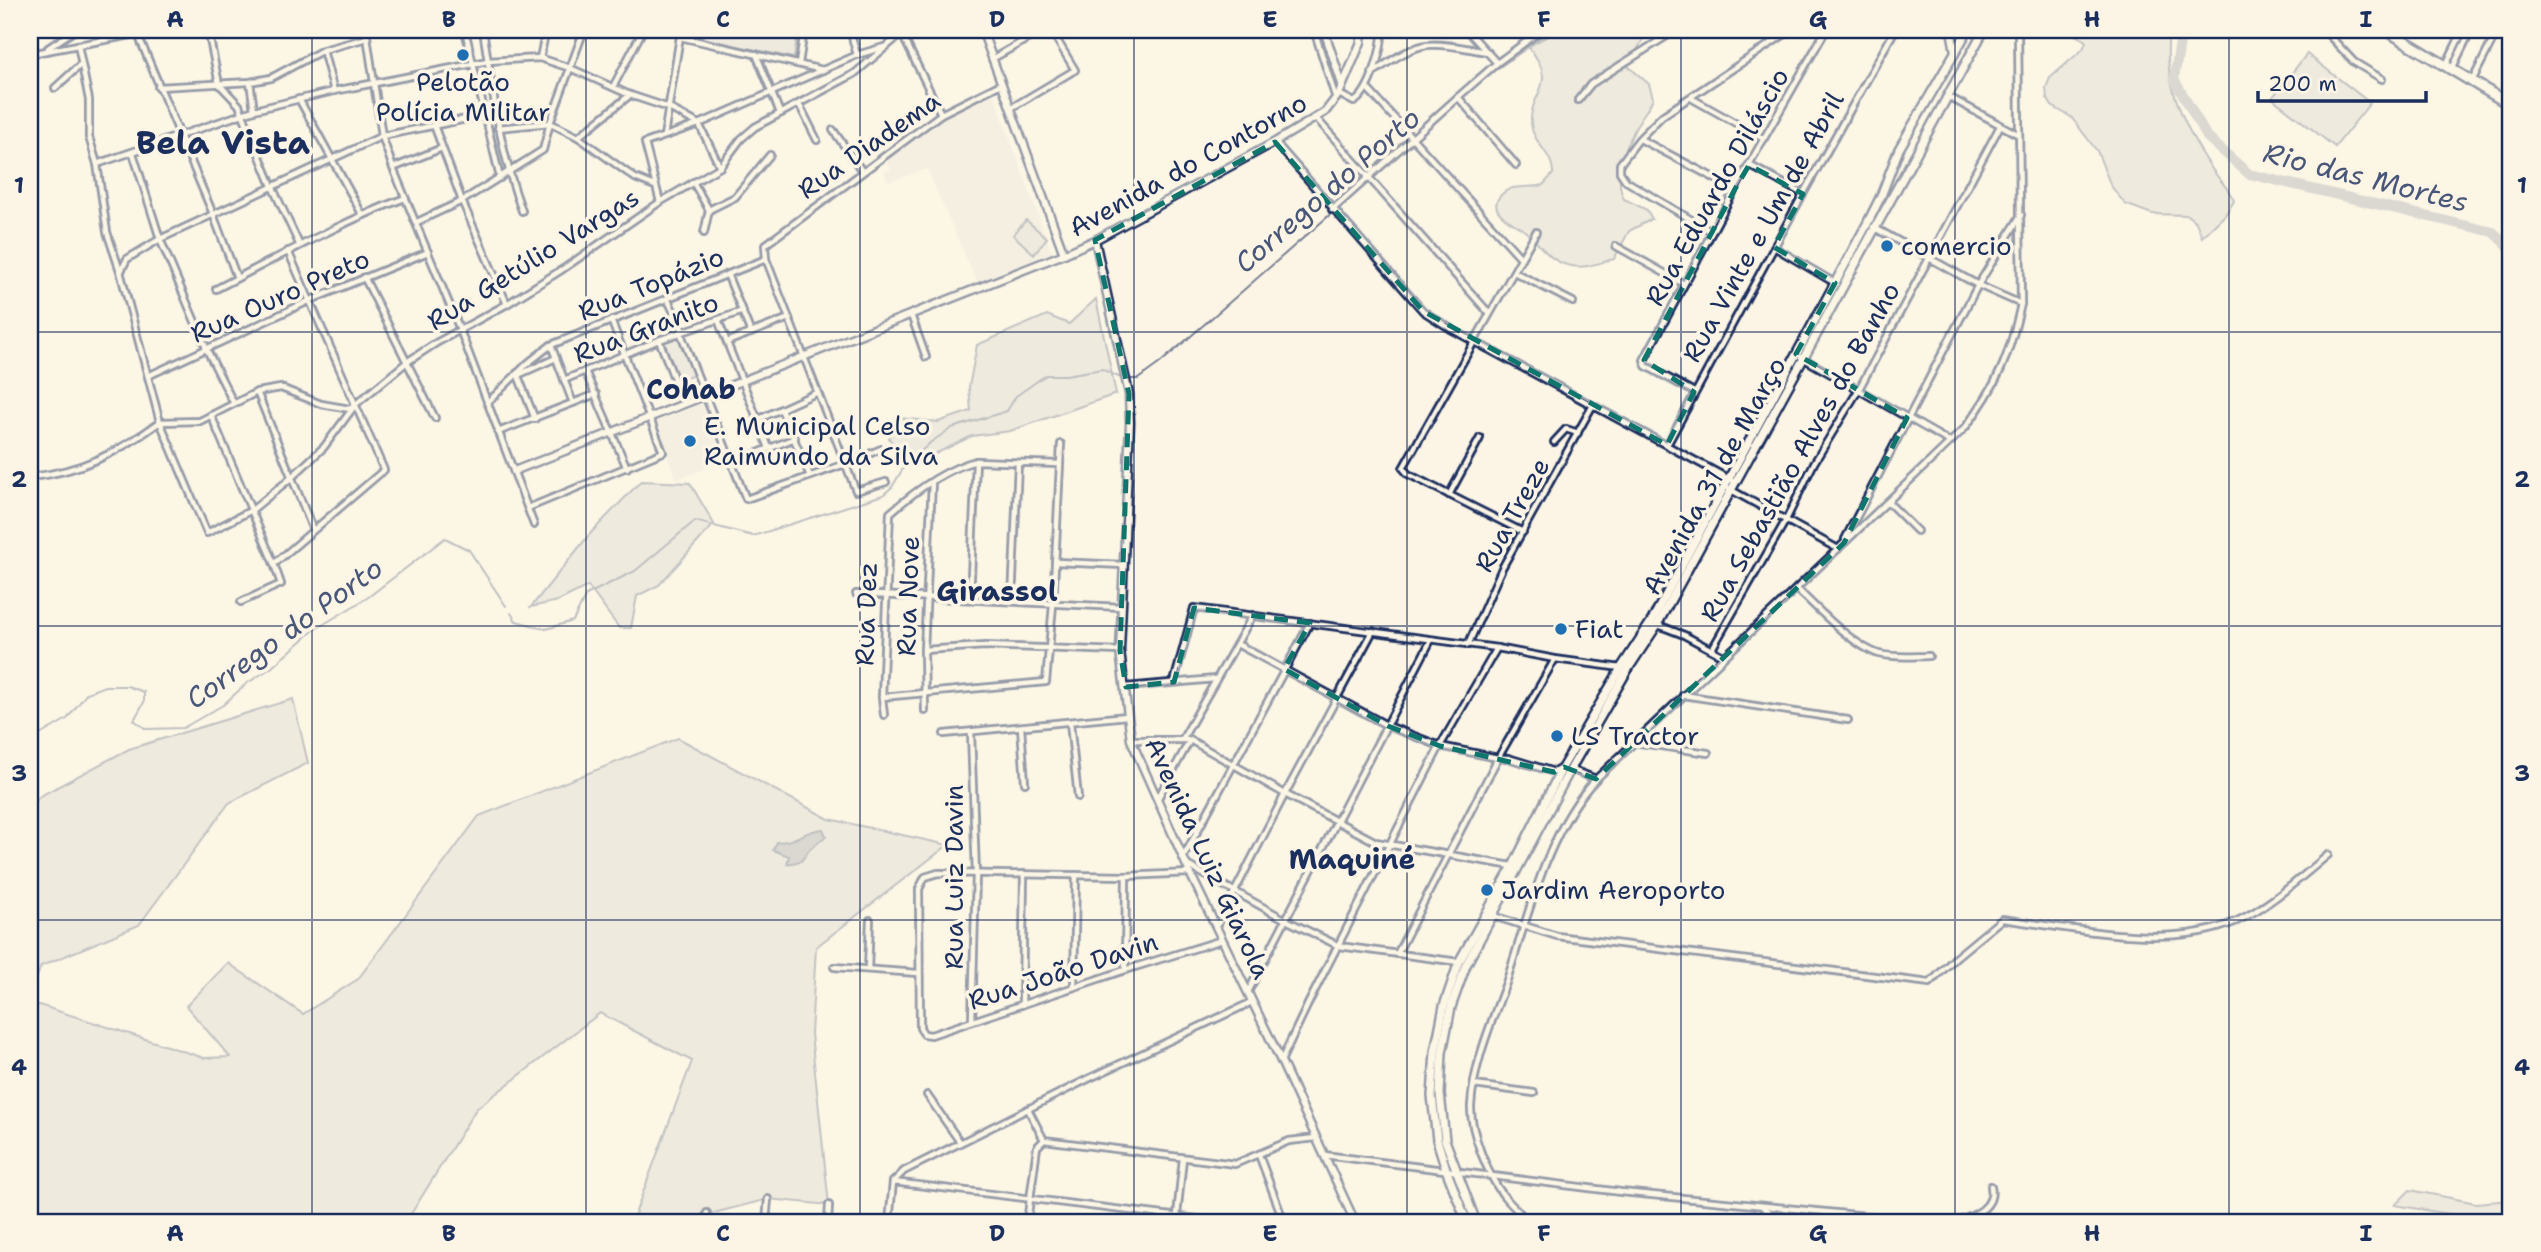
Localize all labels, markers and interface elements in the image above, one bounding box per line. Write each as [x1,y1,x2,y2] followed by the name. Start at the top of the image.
[166,4,184,34] text: A
[442,4,456,34] text: B
[716,4,730,34] text: C
[989,4,1005,34] text: D
[1262,4,1278,34] text: E
[1537,4,1551,34] text: F
[1809,4,1828,34] text: G
[2084,4,2100,34] text: H
[2360,4,2373,34] text: I
[455,47,471,63] marker: Pelotão Polícia Militar
[2258,60,2426,104] scale bar
[1637,62,1797,312] street label: Rua Eduardo Diláscio
[376,64,550,129] place label: Pelotão Polícia Militar
[2268,70,2337,98] text: 200 m
[791,83,947,207] street label: Rua Diadema
[1063,85,1313,245] street label: Avenida do Contorno
[1674,85,1852,368] street label: Rua Vinte e Um de Abril
[1226,99,1428,281] water label: Corrego do Porto
[136,120,310,165] district label: Bela Vista
[2260,133,2472,221] water label: Rio das Mortes
[14,170,24,200] text: 1
[2517,170,2527,200] text: 1
[420,179,645,338] street label: Rua Getúlio Vargas
[1901,228,2012,263] place label: comercio
[573,238,729,329] street label: Rua Topázio
[1879,238,1895,254] marker: comercio
[185,240,375,351] street label: Rua Ouro Preto
[1691,276,1908,628] street label: Rua Sebastião Alves do Banho
[568,284,723,371] street label: Rua Granito
[1634,351,1794,601] street label: Avenida 31 de Março
[646,370,736,408] district label: Cohab
[704,408,938,473] place label: E. Municipal Celso Raimundo da Silva
[682,433,698,449] marker: E. Municipal Celso Raimundo da Silva
[1466,451,1557,578] street label: Rua Treze
[11,464,27,494] text: 2
[2514,464,2530,494] text: 2
[888,535,927,657] street label: Rua Nove
[178,549,390,717] water label: Corrego do Porto
[846,561,885,667] street label: Rua Dez
[936,572,1058,610] district label: Girassol
[1575,611,1624,646] place label: Fiat
[1553,621,1569,637] marker: Fiat
[1571,718,1699,753] place label: LS Tractor
[1549,728,1565,744] marker: LS Tractor
[1137,731,1280,984] street label: Avenida Luiz Giarola
[11,758,27,788] text: 3
[2514,758,2530,788] text: 3
[936,785,971,969] street label: Rua Luiz Davin
[1289,840,1415,878] district label: Maquiné
[1501,872,1726,907] place label: Jardim Aeroporto
[1479,882,1495,898] marker: Jardim Aeroporto
[964,923,1162,1018] street label: Rua João Davin
[11,1052,27,1082] text: 4
[2514,1052,2530,1082] text: 4
[166,1218,184,1248] text: A
[442,1218,456,1248] text: B
[716,1218,730,1248] text: C
[989,1218,1005,1248] text: D
[1262,1218,1278,1248] text: E
[1537,1218,1551,1248] text: F
[1809,1218,1828,1248] text: G
[2084,1218,2100,1248] text: H
[2360,1218,2373,1248] text: I

